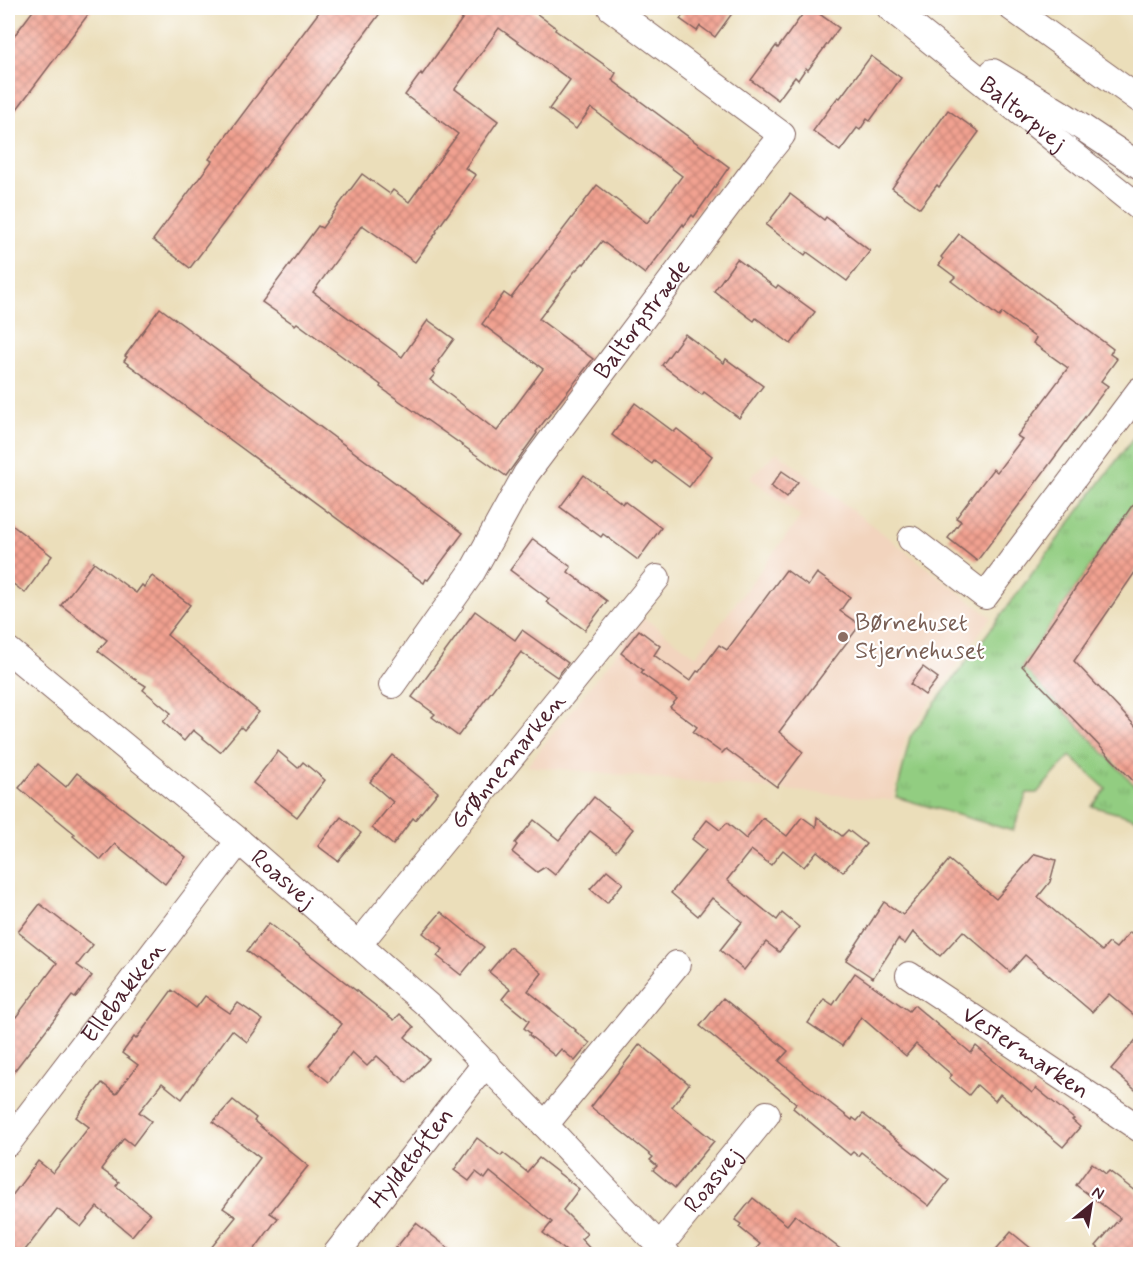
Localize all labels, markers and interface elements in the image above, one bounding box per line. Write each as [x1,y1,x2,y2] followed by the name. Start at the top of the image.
[973,70,1073,159] street label: Baltorpvej
[587,253,698,385] street label: Baltorpstræde
[855,608,985,667] place label: Børnehuset Stjernehuset
[836,630,850,644] marker: Børnehuset Stjernehuset
[443,686,573,836] street label: Grønnemarken
[244,843,322,916] street label: Roasvej
[74,934,173,1050] street label: Ellebakken
[956,999,1095,1106] street label: Vestermarken
[362,1101,461,1215] street label: Hyldetoften
[677,1141,749,1220] street label: Roasvej
[1061,1175,1121,1235] north arrow
[1088,1182,1108,1205] text: N

